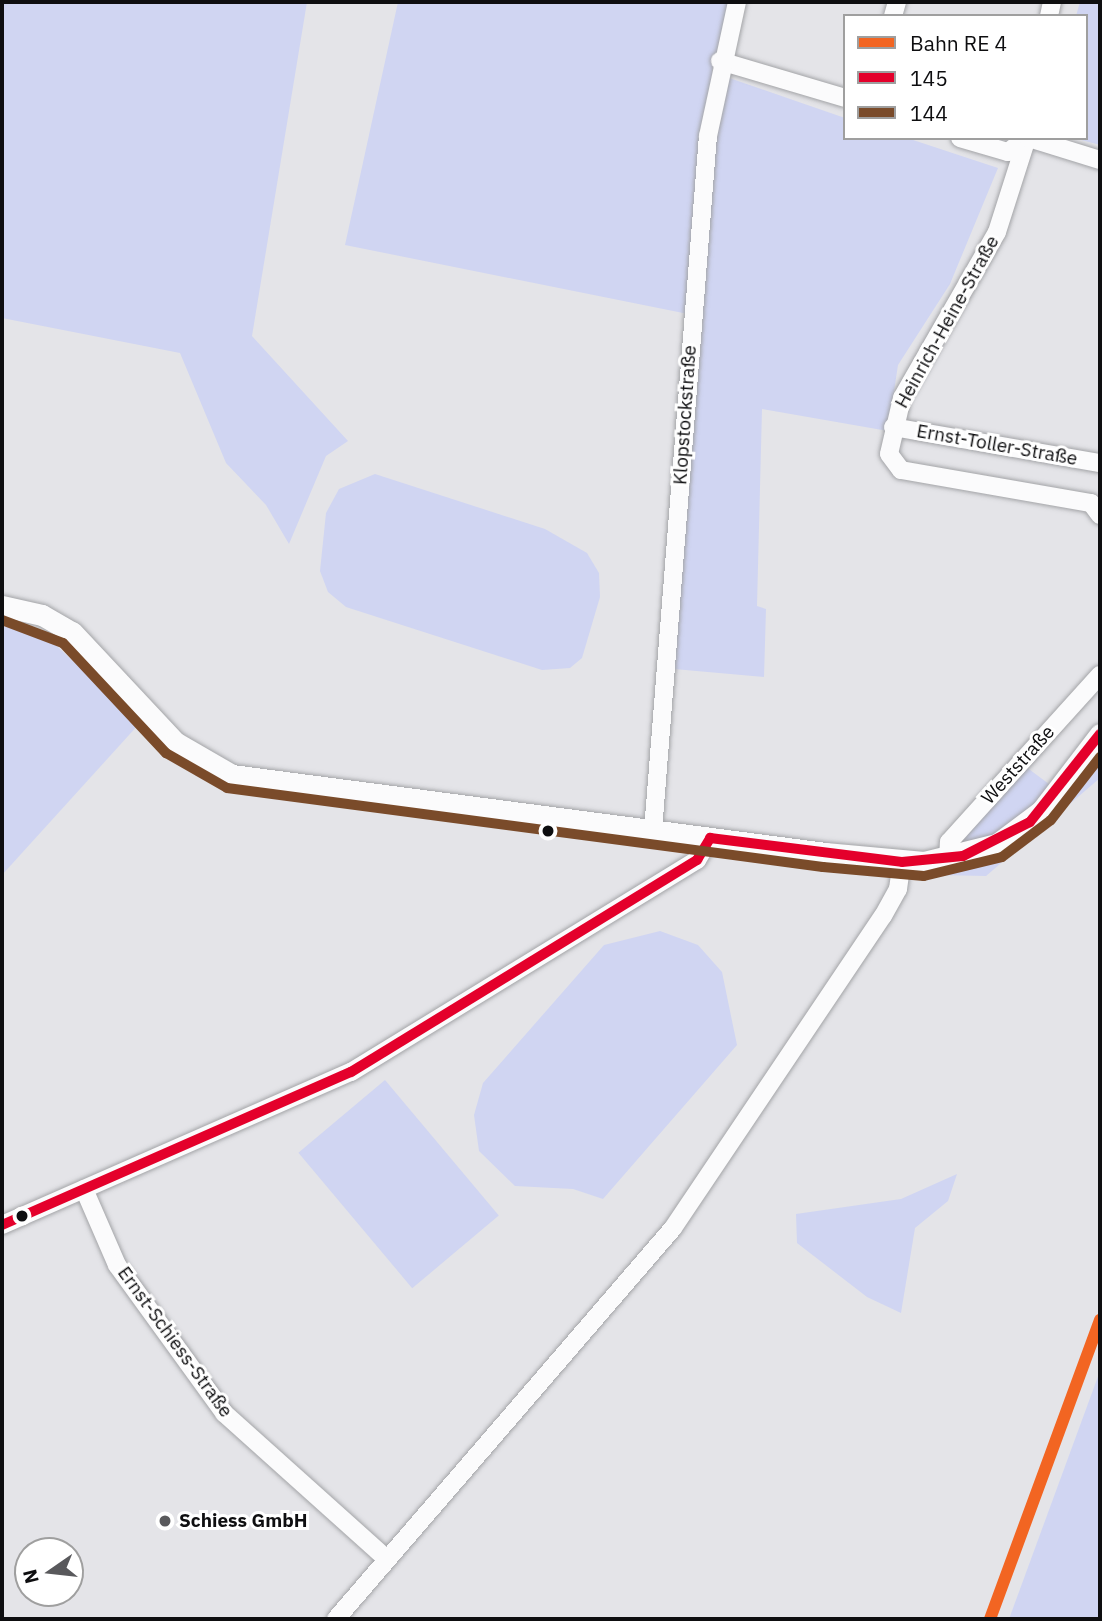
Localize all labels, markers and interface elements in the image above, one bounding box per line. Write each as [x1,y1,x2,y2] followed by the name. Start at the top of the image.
[843,14,1088,140] legend
[910,29,1007,57] text: Bahn RE 4
[910,64,948,92] text: 145
[910,99,948,127] text: 144
[890,232,1004,412] street label: Heinrich-Heine-Straße
[669,344,701,486] street label: Klopstockstraße
[915,420,1079,470] street label: Ernst-Toller-Straße
[977,721,1059,809] street label: Weststraße
[541,824,555,838] unlabelled marker
[15,1209,29,1223] unlabelled marker
[113,1262,237,1422] street label: Ernst-Schiess-Straße
[179,1510,308,1532] place label: Schiess GmbH
[157,1513,173,1529] marker: Schiess GmbH
[14,1537,84,1607] north arrow
[17,1567,44,1586] text: N

